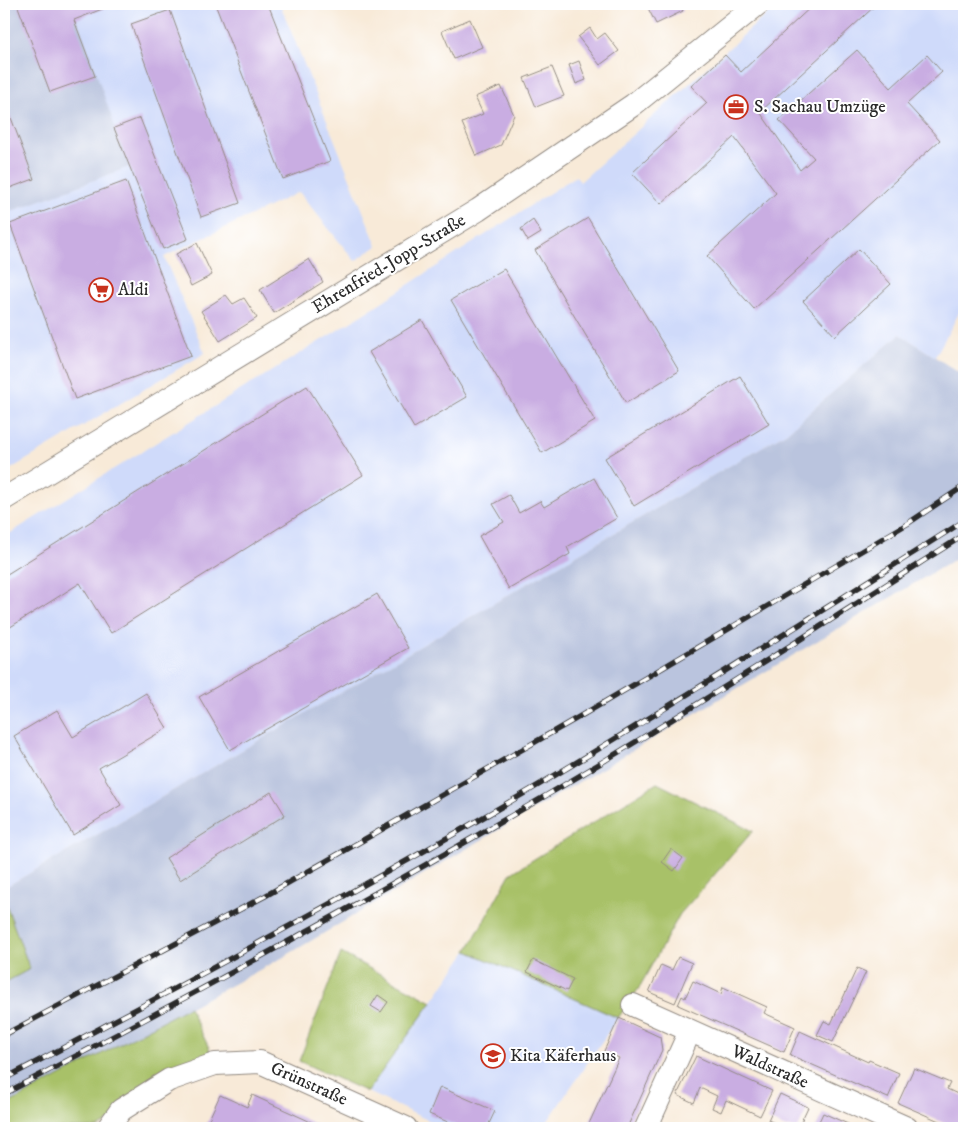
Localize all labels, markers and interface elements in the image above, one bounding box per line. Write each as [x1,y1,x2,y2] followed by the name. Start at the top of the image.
[723,94,749,120] office icon: S. Sachau Umzüge
[754,96,886,118] place label: S. Sachau Umzüge
[308,209,470,319] street label: Ehrenfried-Jopp-Straße
[88,277,114,303] supermarket icon: Aldi
[118,279,149,301] place label: Aldi
[727,1040,812,1094] street label: Waldstraße
[480,1043,506,1069] school or university icon: Kita Käferhaus
[510,1045,616,1067] place label: Kita Käferhaus
[267,1057,351,1111] street label: Grünstraße

